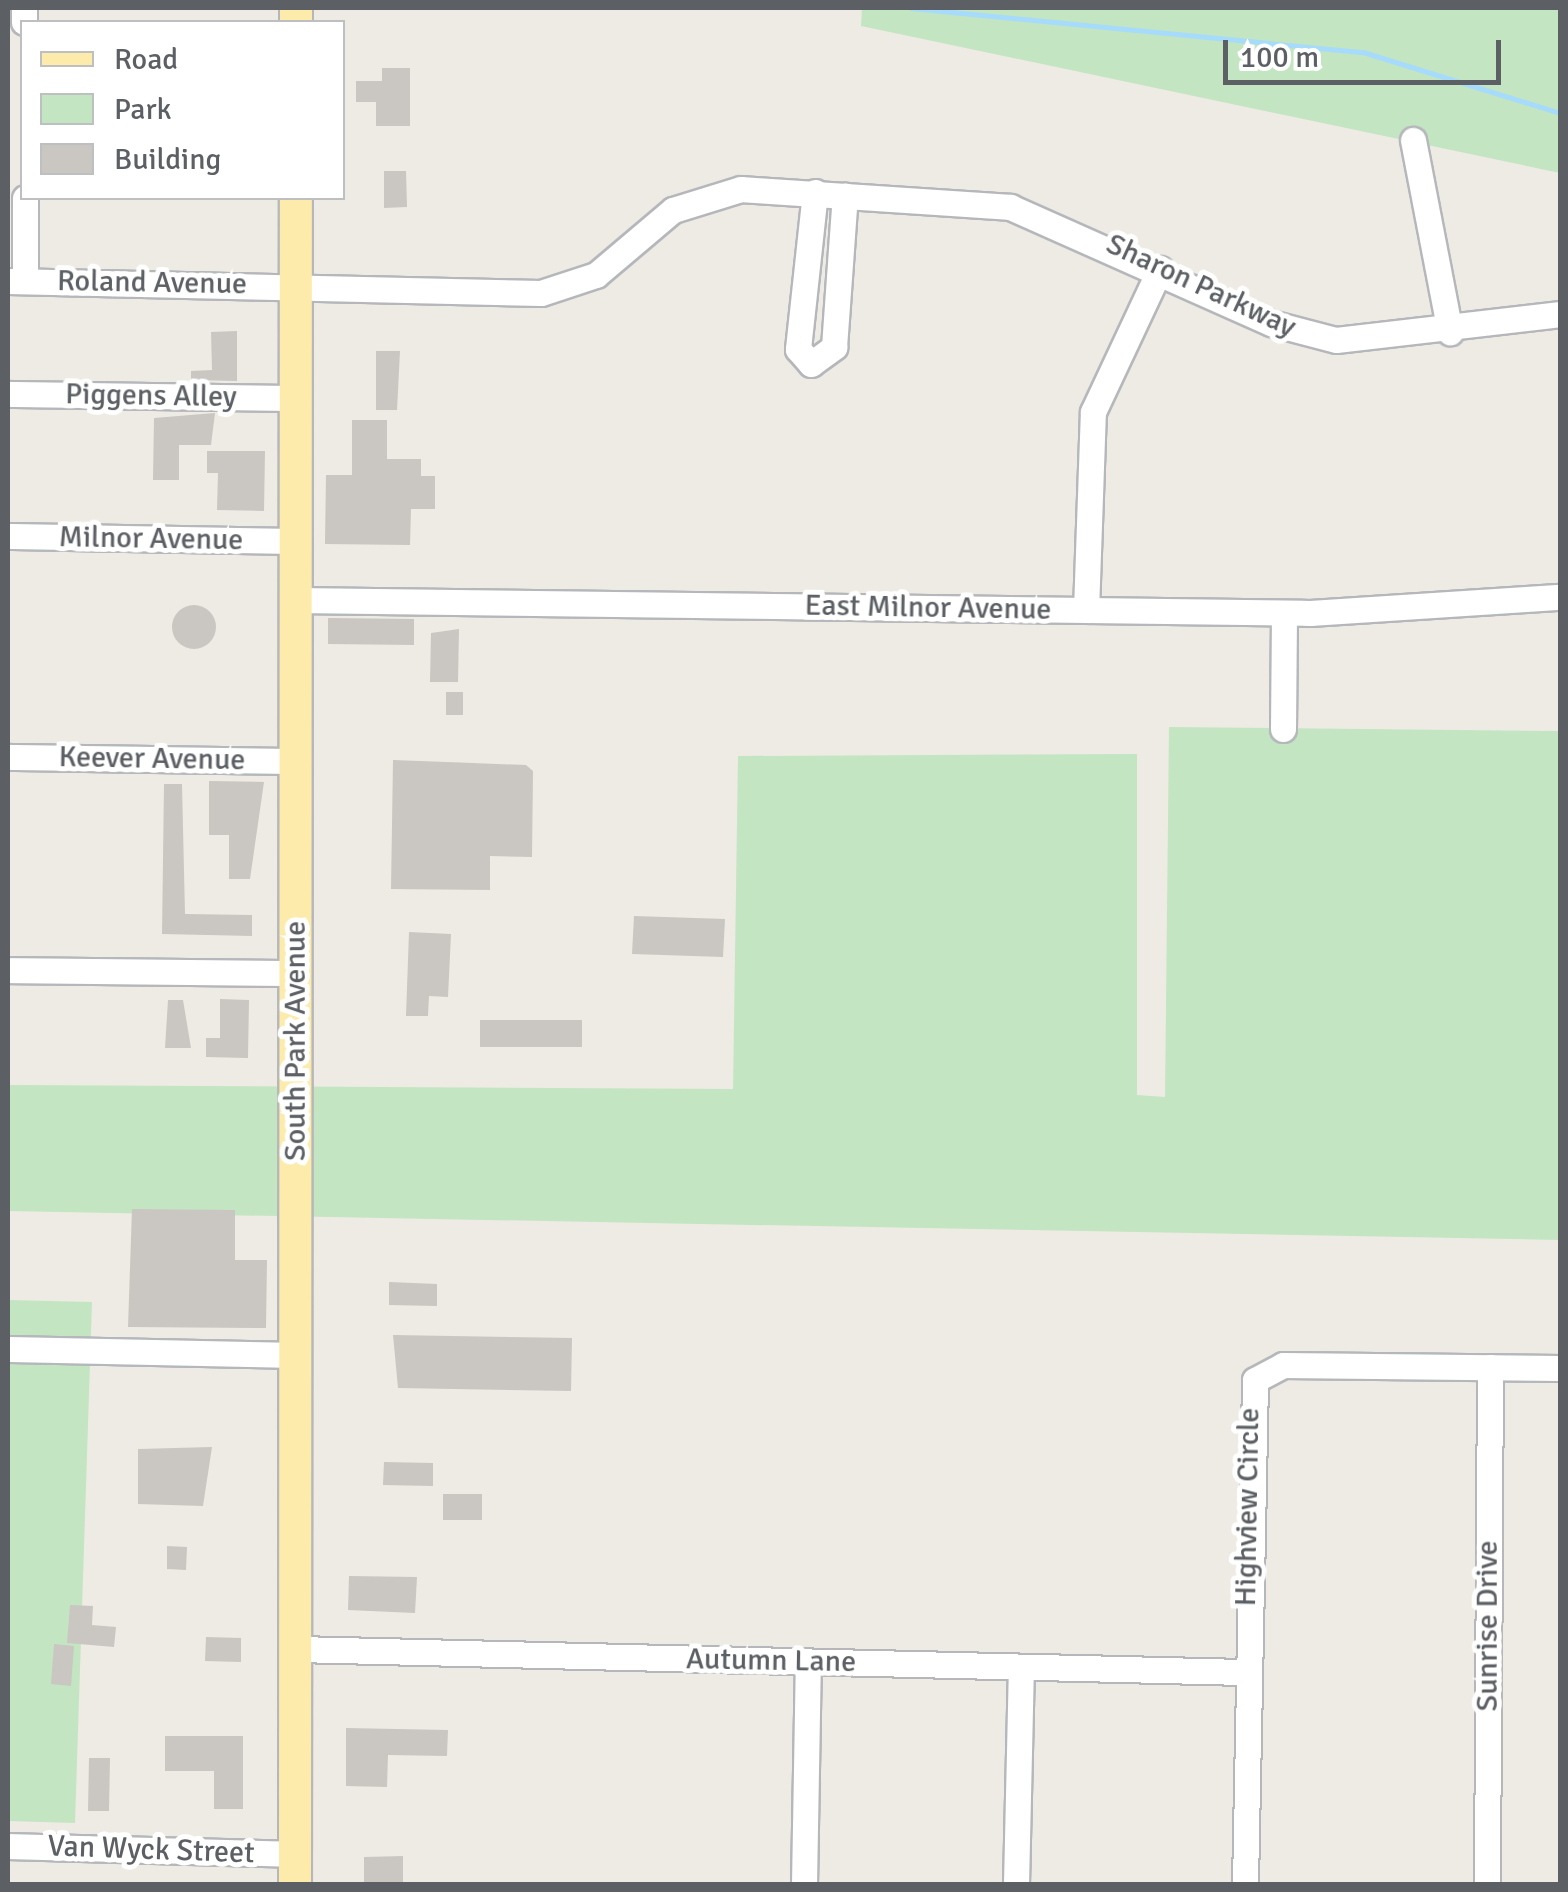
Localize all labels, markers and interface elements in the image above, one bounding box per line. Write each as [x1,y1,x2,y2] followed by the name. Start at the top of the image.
[20,20,345,200] legend
[1228,20,1506,82] scale bar
[1240,39,1319,76] text: 100 m
[114,41,178,78] text: Road
[114,91,172,128] text: Park
[114,141,221,178] text: Building
[1100,226,1302,346] street label: Sharon Parkway
[57,263,247,303] street label: Roland Avenue
[65,377,237,415] street label: Piggens Alley
[58,519,244,559] street label: Milnor Avenue
[804,588,1052,628] street label: East Milnor Avenue
[58,739,246,779] street label: Keever Avenue
[278,921,314,1161] street label: South Park Avenue
[1228,1407,1268,1607] street label: Highview Circle
[1470,1541,1506,1711] street label: Sunrise Drive
[686,1642,856,1680] street label: Autumn Lane
[47,1828,255,1872] street label: Van Wyck Street

